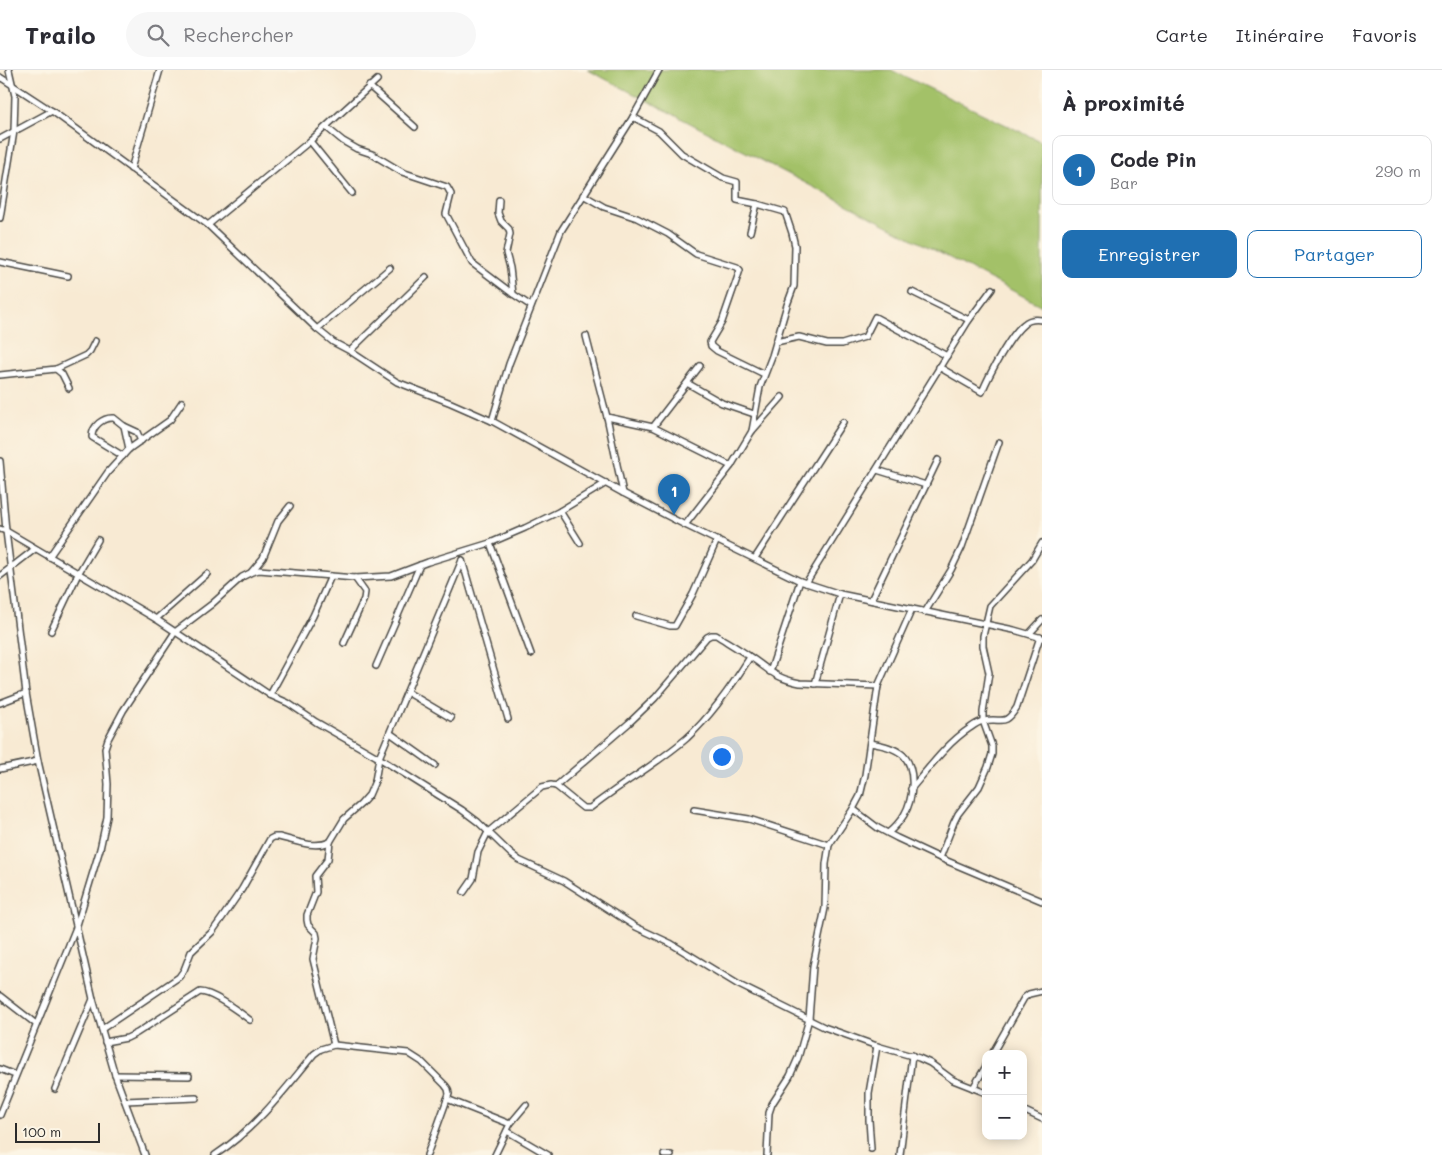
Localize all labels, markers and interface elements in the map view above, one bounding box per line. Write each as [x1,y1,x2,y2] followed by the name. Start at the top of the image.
[126,12,476,57] search box
[25,19,96,50] text: Trailo
[144,21,172,49] icon: search
[184,22,294,47] text: Rechercher
[1156,23,1208,47] text: Carte
[1236,23,1324,47] text: Itinéraire
[1352,23,1417,47] text: Favoris
[1062,89,1185,116] text: À proximité
[1110,147,1196,172] text: Code Pin
[1075,160,1083,181] text: 1
[1375,160,1421,181] text: 290 m
[1110,172,1138,193] text: Bar
[1062,230,1237,278] button: Enregistrer
[1247,230,1422,278] button: Partager
[658,474,690,515] pin: 1
[709,744,735,770] your location
[982,1050,1027,1140] map controls
[982,1050,1027,1095] button: +
[982,1095,1027,1140] button: −
[15,1120,100,1143] scale bar
[22,1122,61,1141] text: 100 m

